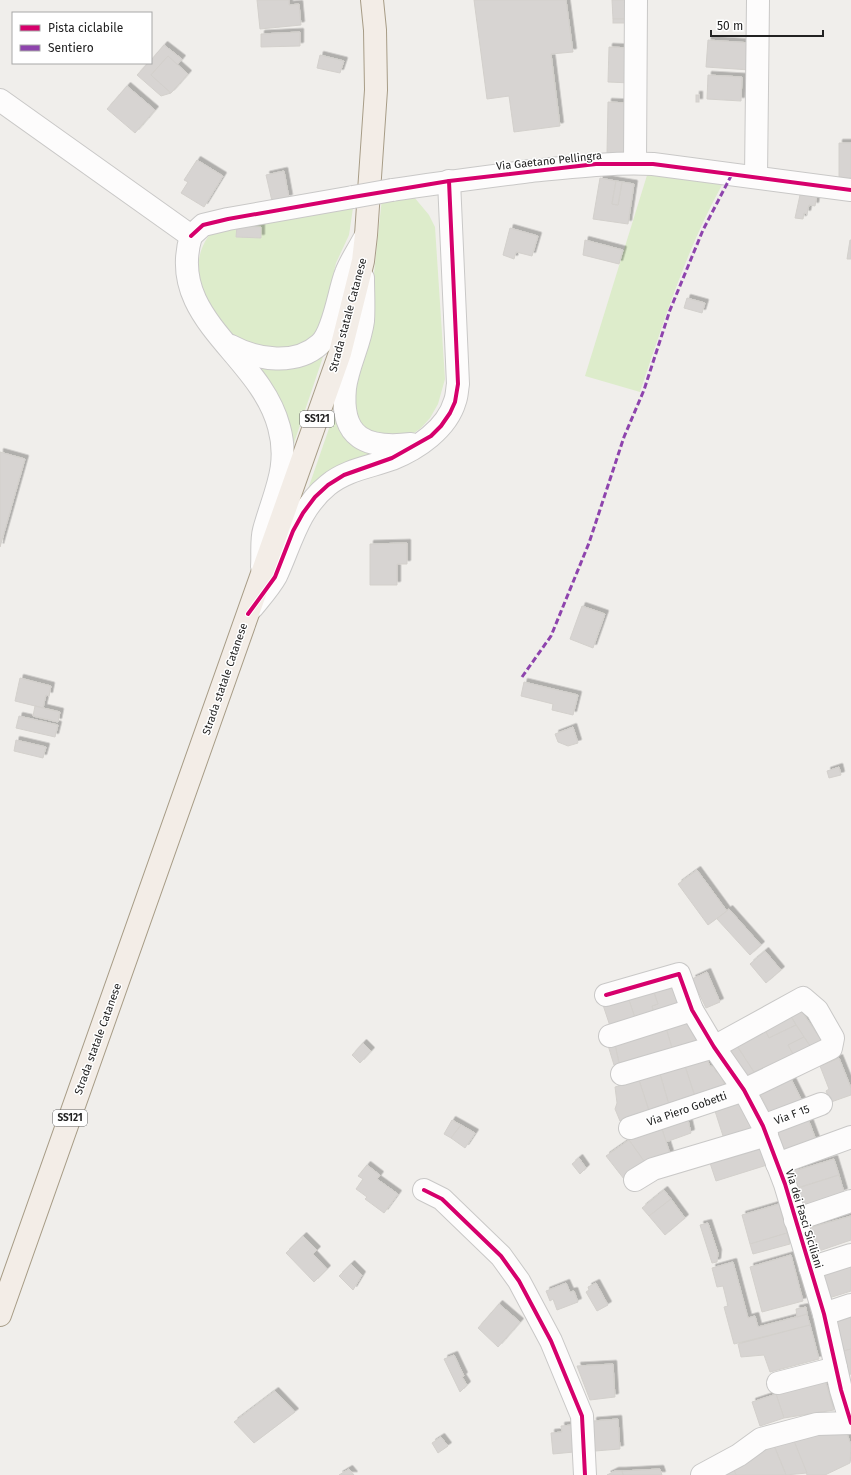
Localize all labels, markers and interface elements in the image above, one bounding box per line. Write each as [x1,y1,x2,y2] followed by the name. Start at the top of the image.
[12,12,152,64] legend
[711,12,823,38] scale bar
[717,19,743,33] text: 50 m
[48,21,123,35] text: Pista ciclabile
[48,41,94,55] text: Sentiero
[495,149,603,173] street label: Via Gaetano Pellingra
[326,257,370,373] street label: Strada statale Catanese
[300,411,334,427] road number: SS121
[200,621,250,737] street label: Strada statale Catanese
[72,982,124,1096] street label: Strada statale Catanese
[645,1089,729,1129] street label: Via Piero Gobetti
[773,1102,812,1128] street label: Via F 15
[53,1110,87,1126] road number: SS121
[783,1168,825,1270] street label: Via dei Fasci Siciliani

